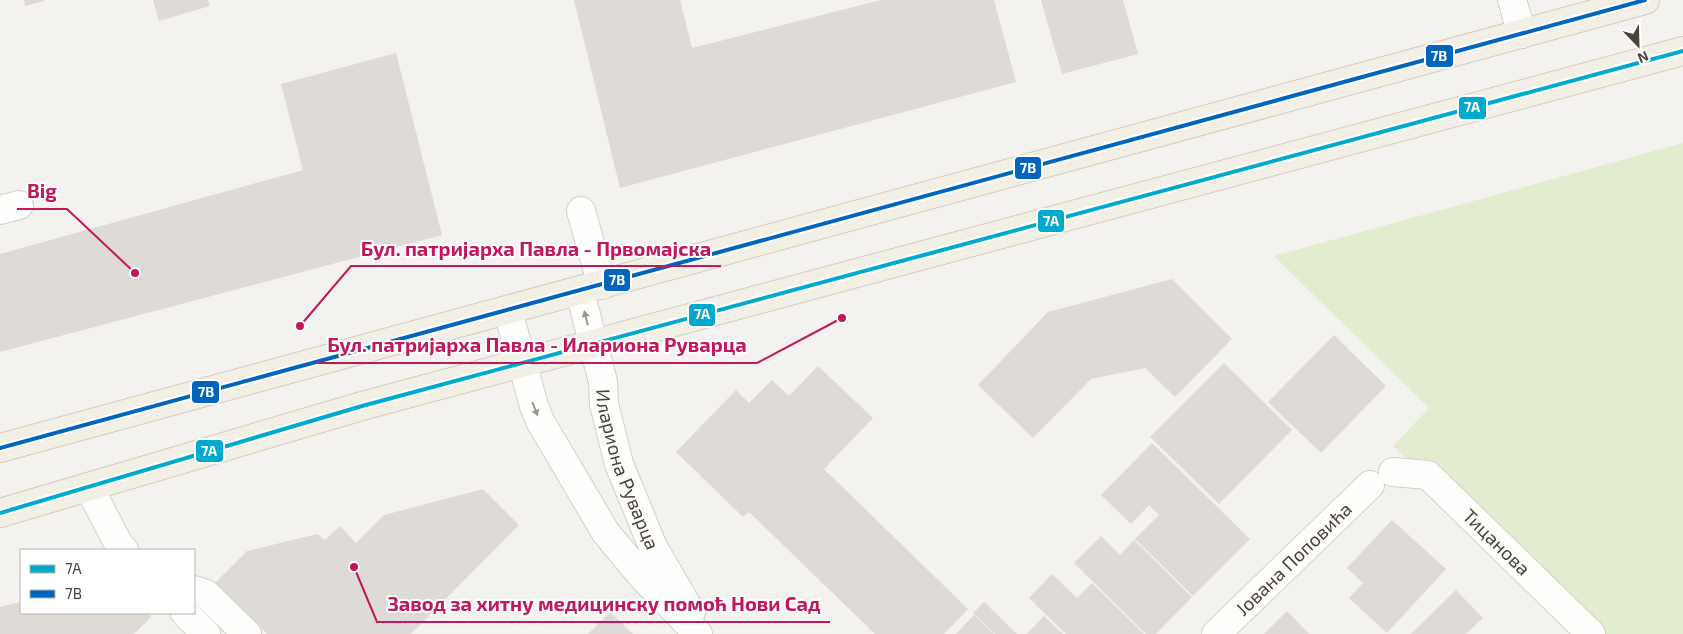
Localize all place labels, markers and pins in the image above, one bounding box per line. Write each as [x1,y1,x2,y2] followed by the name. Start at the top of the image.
[17,174,67,209] callout: Big
[351,231,721,266] callout: Бул. патријарха Павла - Првомајска
[318,328,757,363] callout: Бул. патријарха Павла - Илариона Руварца
[377,587,830,622] callout: Завод за хитну медицинску помоћ Нови Сад

